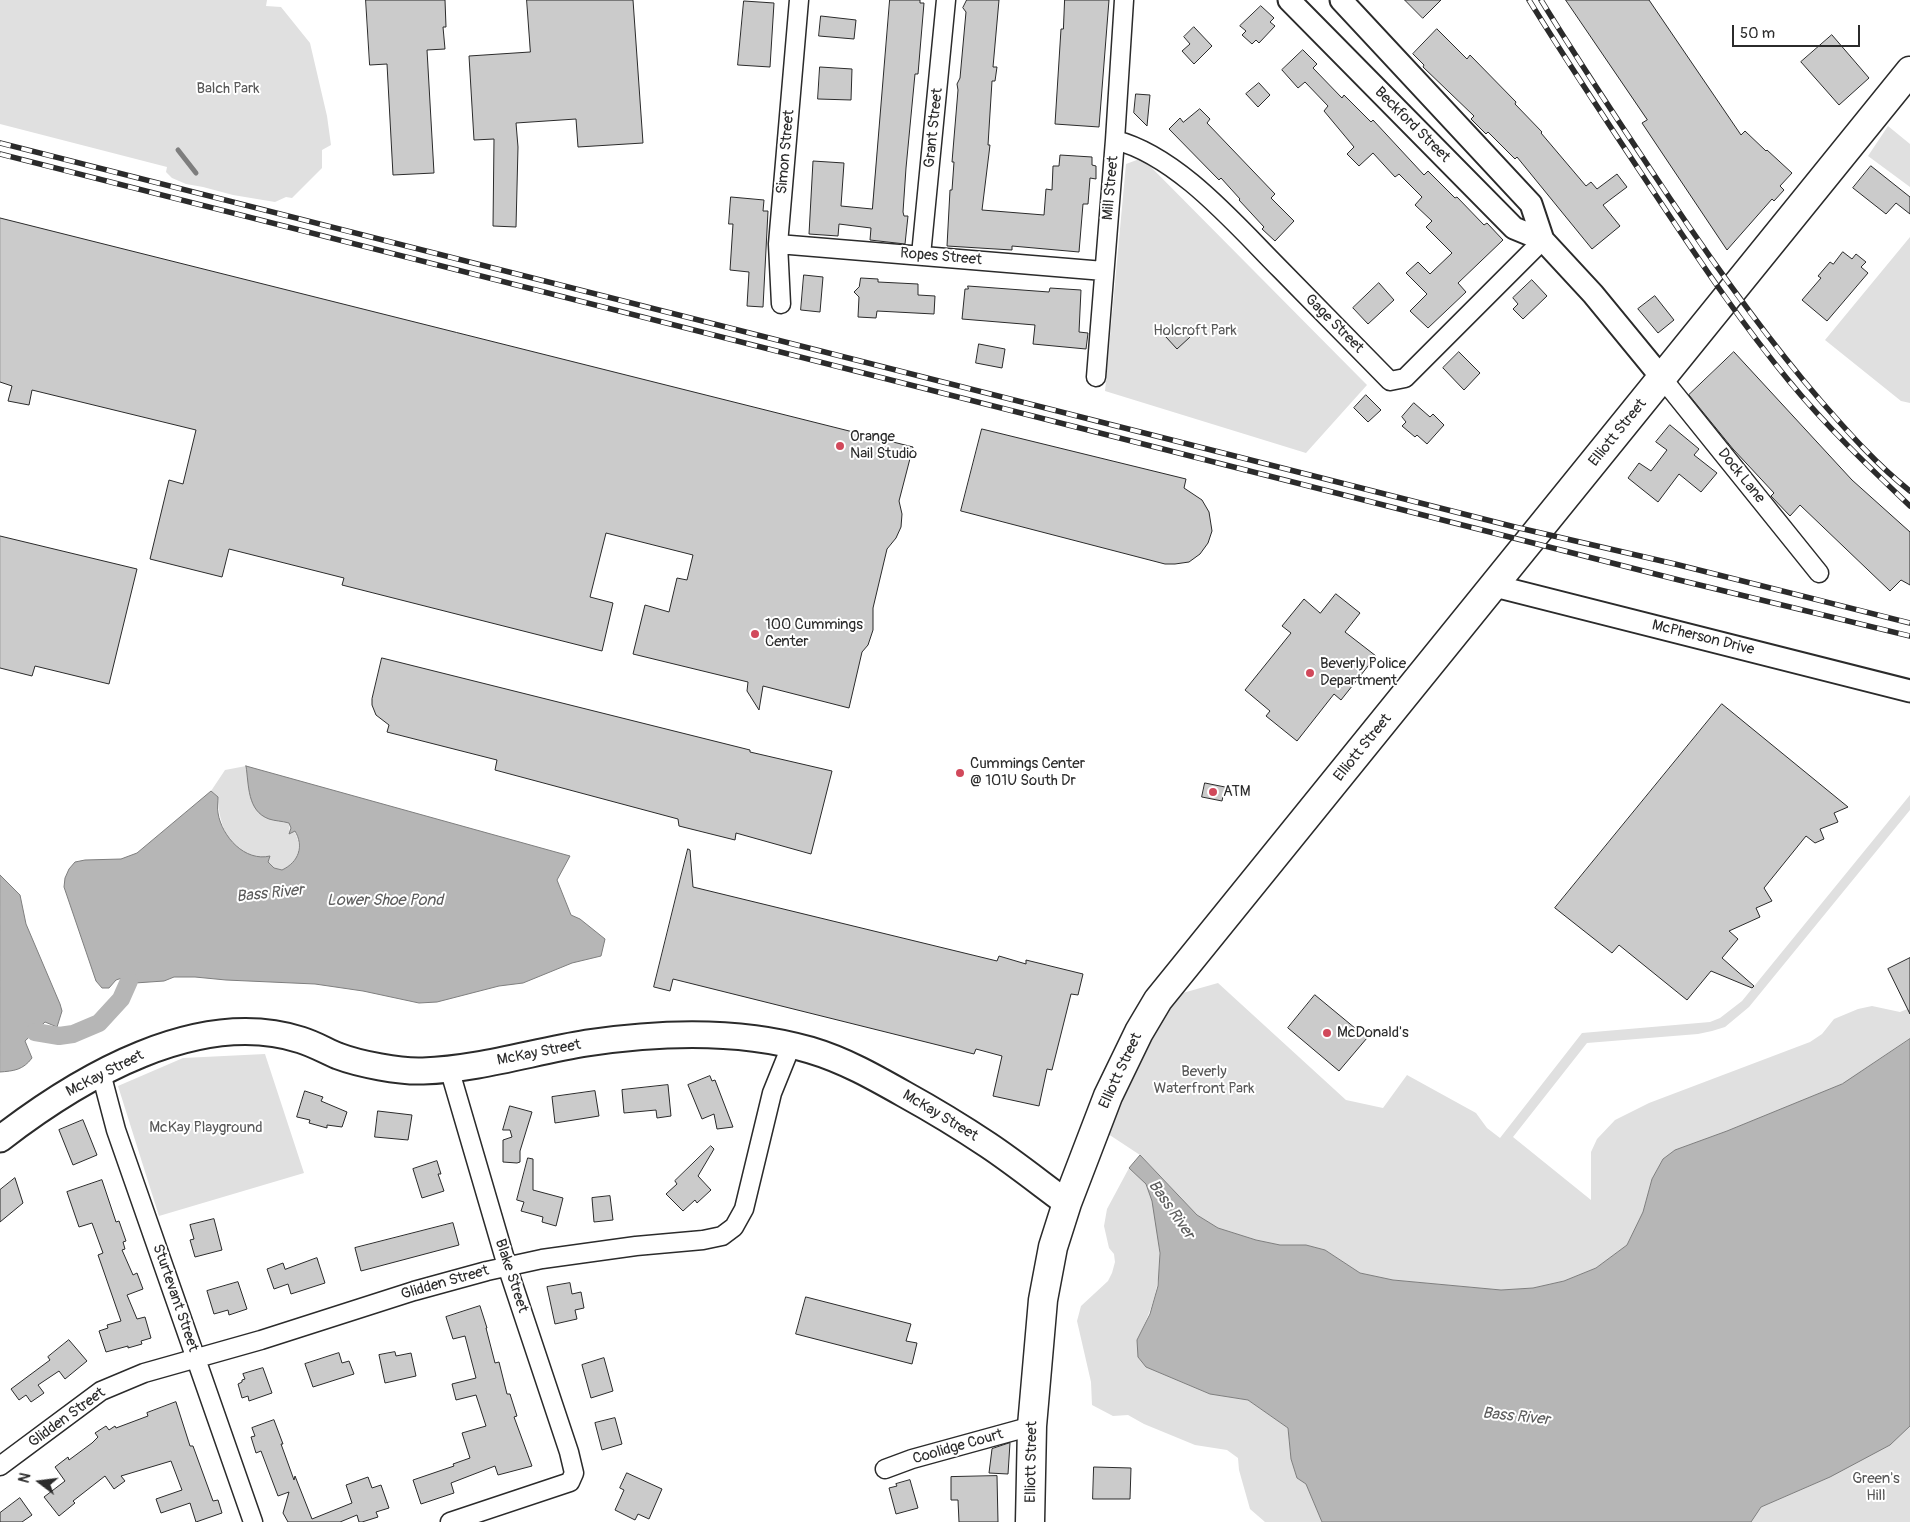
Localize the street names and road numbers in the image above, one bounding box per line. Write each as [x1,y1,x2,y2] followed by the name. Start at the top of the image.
[1371,84,1453,166] street label: Beckford Street
[921,87,947,169] street label: Grant Street
[773,109,799,195] street label: Simon Street
[1099,155,1123,221] street label: Mill Street
[899,244,983,270] street label: Ropes Street
[1301,291,1367,357] street label: Gage Street
[1585,396,1651,470] street label: Elliott Street
[1713,445,1769,507] street label: Dock Lane
[1650,617,1756,659] street label: McPherson Drive
[1330,711,1396,785] street label: Elliott Street
[1096,1030,1146,1112] street label: Elliott Street
[496,1036,582,1070] street label: McKay Street
[63,1047,147,1101] street label: McKay Street
[899,1086,981,1146] street label: McKay Street
[491,1237,531,1315] street label: Blake Street
[148,1242,202,1354] street label: Sturtevant Street
[399,1262,491,1304] street label: Glidden Street
[25,1384,109,1452] street label: Glidden Street
[1022,1421,1042,1503] street label: Elliott Street
[911,1425,1005,1469] street label: Coolidge Court

